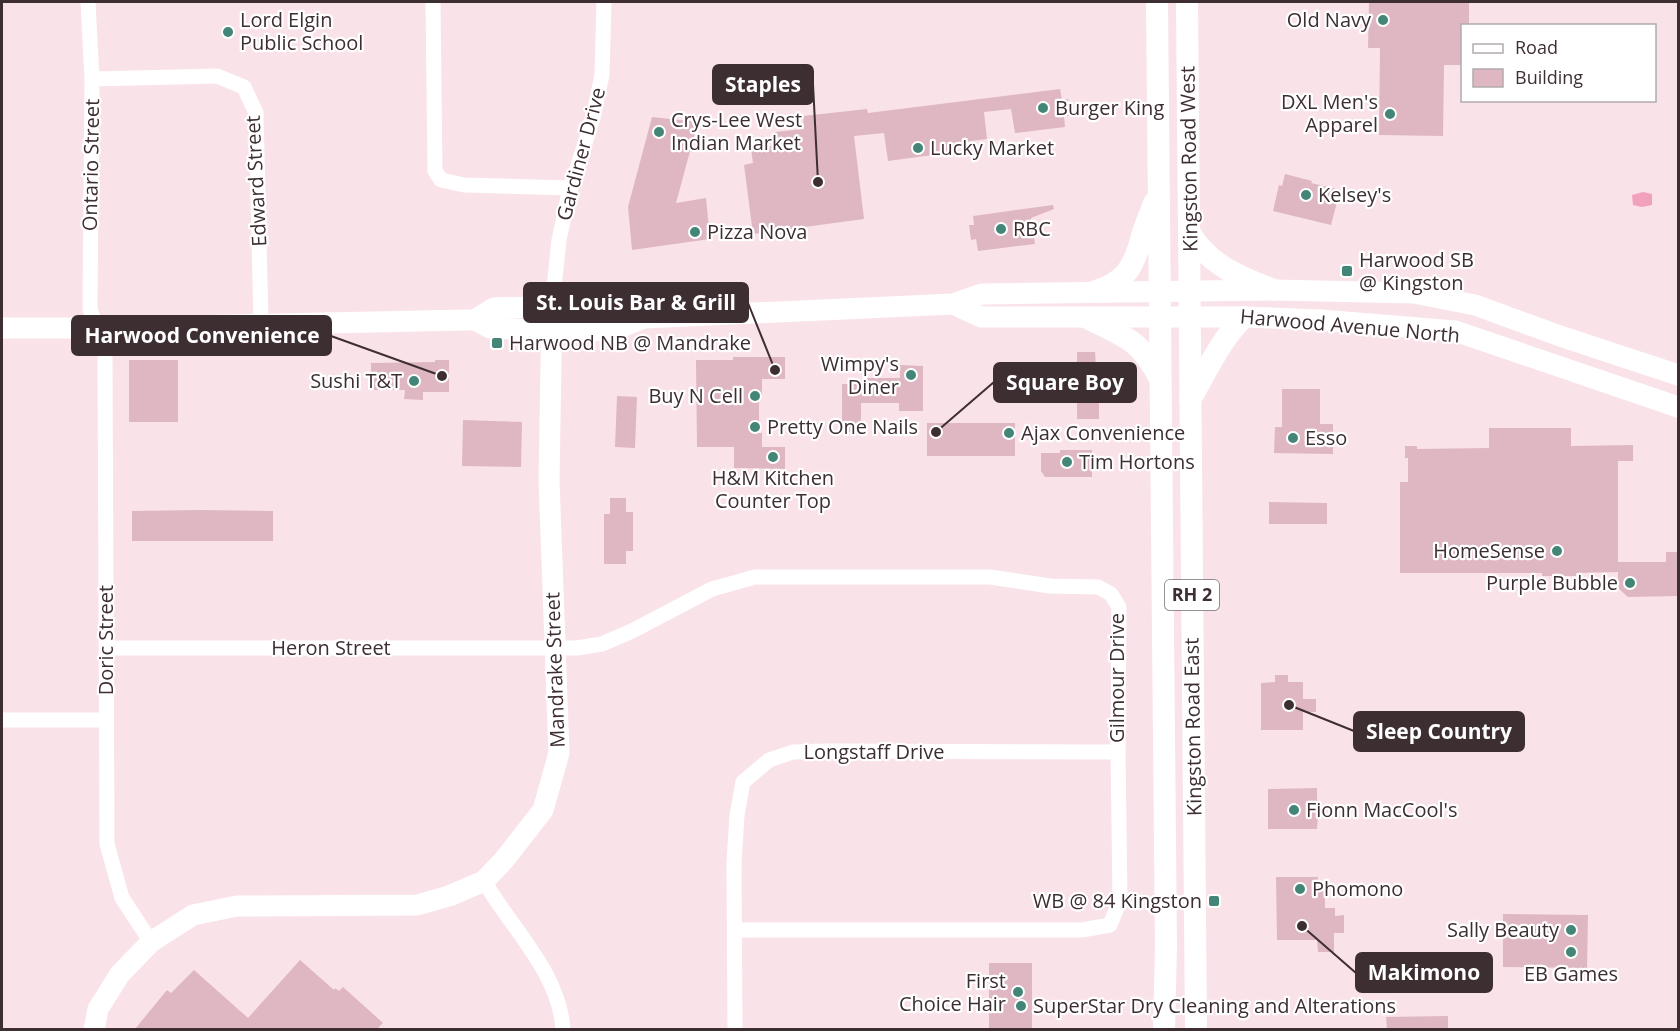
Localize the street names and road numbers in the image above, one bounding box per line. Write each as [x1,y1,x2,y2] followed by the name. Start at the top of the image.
[1173,66,1204,252] street label: Kingston Road West
[550,84,611,224] street label: Gardiner Drive
[76,99,105,231] street label: Ontario Street
[239,115,272,247] street label: Edward Street
[1239,302,1461,349] street label: Harwood Avenue North
[1165,580,1219,610] road number: RH 2
[92,585,119,695] street label: Doric Street
[538,592,571,748] street label: Mandrake Street
[1103,613,1130,743] street label: Gilmour Drive
[271,634,391,661] street label: Heron Street
[1177,638,1208,816] street label: Kingston Road East
[804,738,944,765] street label: Longstaff Drive

